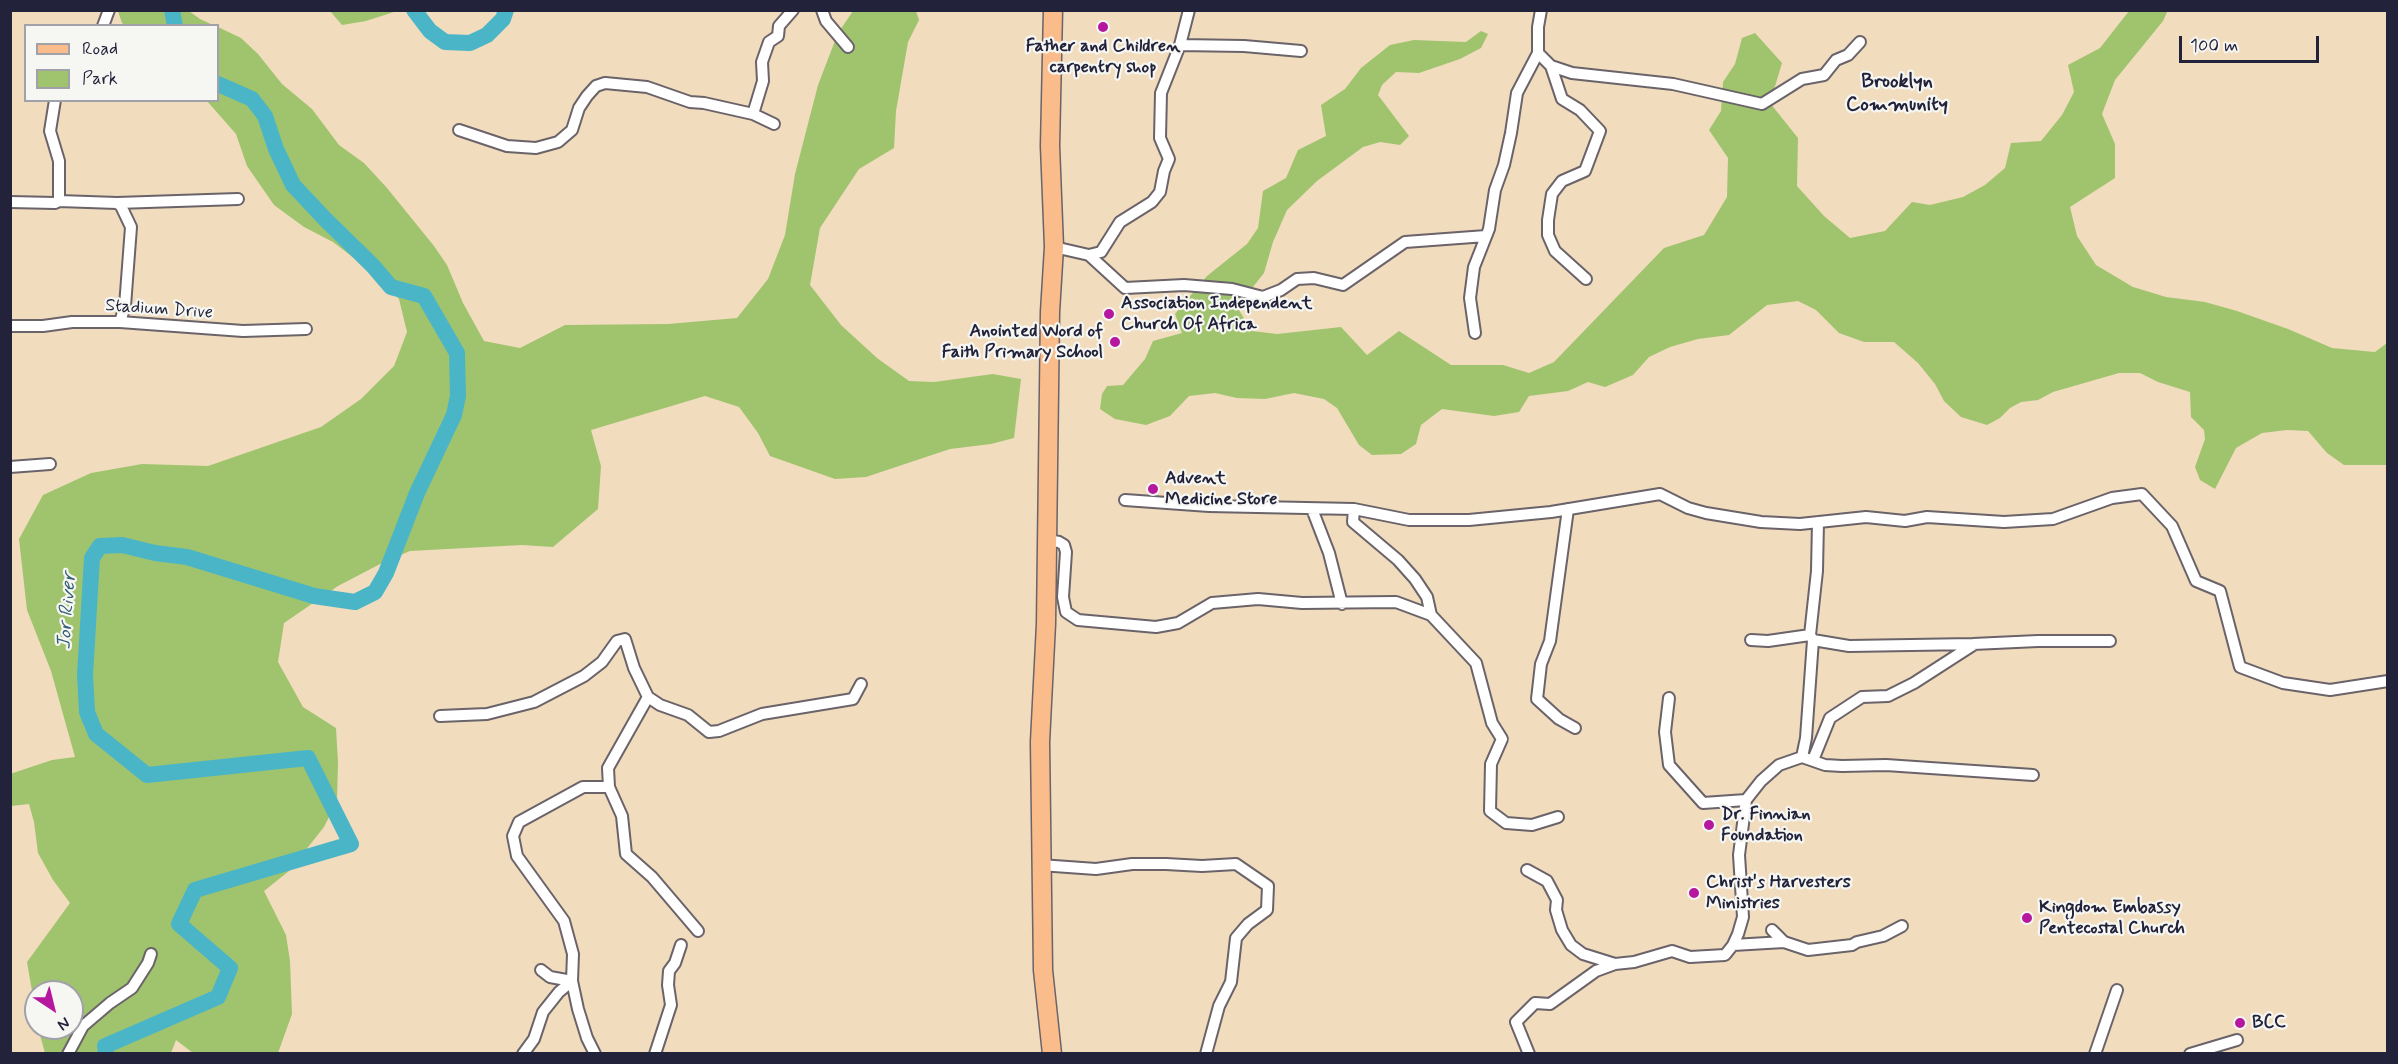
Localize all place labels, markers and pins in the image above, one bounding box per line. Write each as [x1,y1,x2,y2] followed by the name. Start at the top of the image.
[1096,20,1110,34] marker: Father and Children carpentry shop
[1026,36,1180,78] place label: Father and Children carpentry shop
[1121,293,1312,336] place label: Association Independent Church Of Africa
[1102,307,1116,321] marker: Association Independent Church Of Africa
[942,321,1103,364] place label: Anointed Word of Faith Primary School
[1108,335,1122,349] marker: Anointed Word of Faith Primary School
[1165,468,1277,510] place label: Advent Medicine Store
[1146,482,1160,496] marker: Advent Medicine Store
[1721,804,1811,846] place label: Dr. Finnian Foundation
[1702,818,1716,832] marker: Dr. Finnian Foundation
[1706,872,1851,914] place label: Christ's Harvesters Ministries
[1687,886,1701,900] marker: Christ's Harvesters Ministries
[2039,897,2185,940] place label: Kingdom Embassy Pentecostal Church
[2020,911,2034,925] marker: Kingdom Embassy Pentecostal Church
[2252,1012,2285,1034] place label: BCC
[2233,1016,2247,1030] marker: BCC

